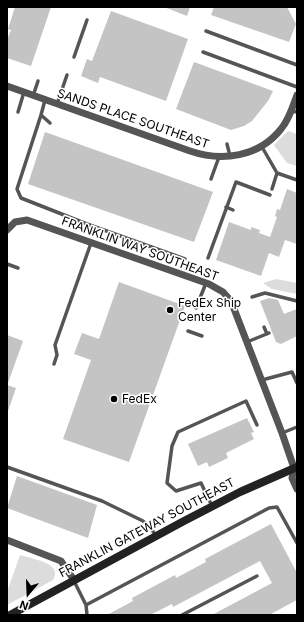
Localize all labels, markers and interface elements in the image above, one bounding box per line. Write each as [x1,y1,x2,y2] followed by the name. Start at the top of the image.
[55,86,211,152] street label: SANDS PLACE SOUTHEAST
[60,214,220,284] street label: FRANKLIN WAY SOUTHEAST
[178,296,241,324] place label: FedEx Ship Center
[165,305,175,315] marker: FedEx Ship Center
[122,392,157,406] place label: FedEx
[109,394,119,404] marker: FedEx
[57,475,237,581] street label: FRANKLIN GATEWAY SOUTHEAST
[8,574,48,614] north arrow
[18,597,30,613] text: N

